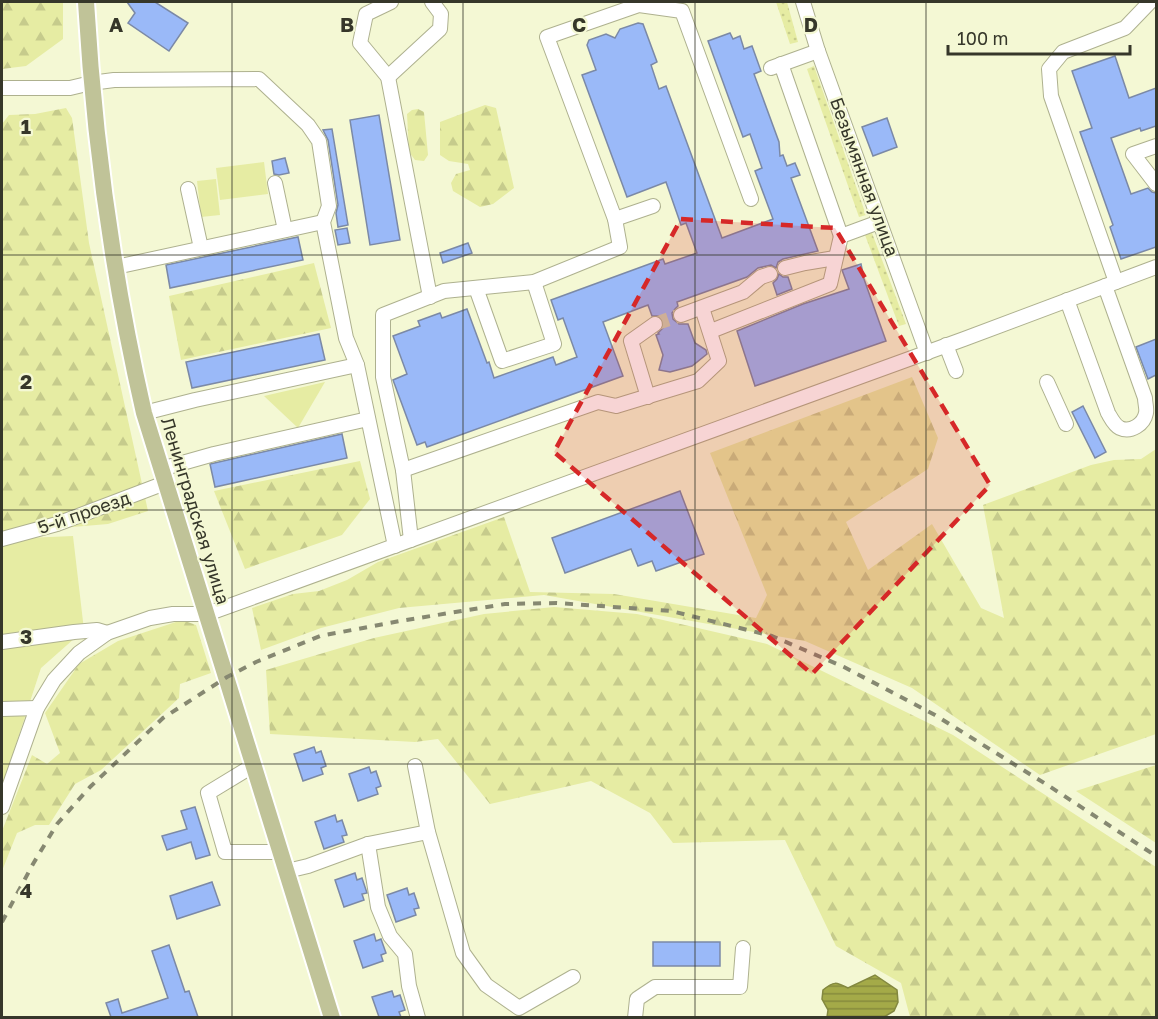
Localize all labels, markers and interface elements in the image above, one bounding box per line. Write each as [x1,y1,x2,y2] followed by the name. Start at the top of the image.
[109,12,123,36] text: A
[340,12,354,36] text: B
[572,12,586,36] text: C
[804,12,818,36] text: D
[948,18,1130,56] scale bar
[957,27,1008,49] text: 100 m
[826,94,904,259] street label: Безымянная улица
[21,114,31,138] text: 1
[20,369,32,393] text: 2
[157,415,235,607] street label: Ленинградская улица
[35,486,133,538] street label: 5-й проезд
[20,624,32,648] text: 3
[20,878,32,902] text: 4

